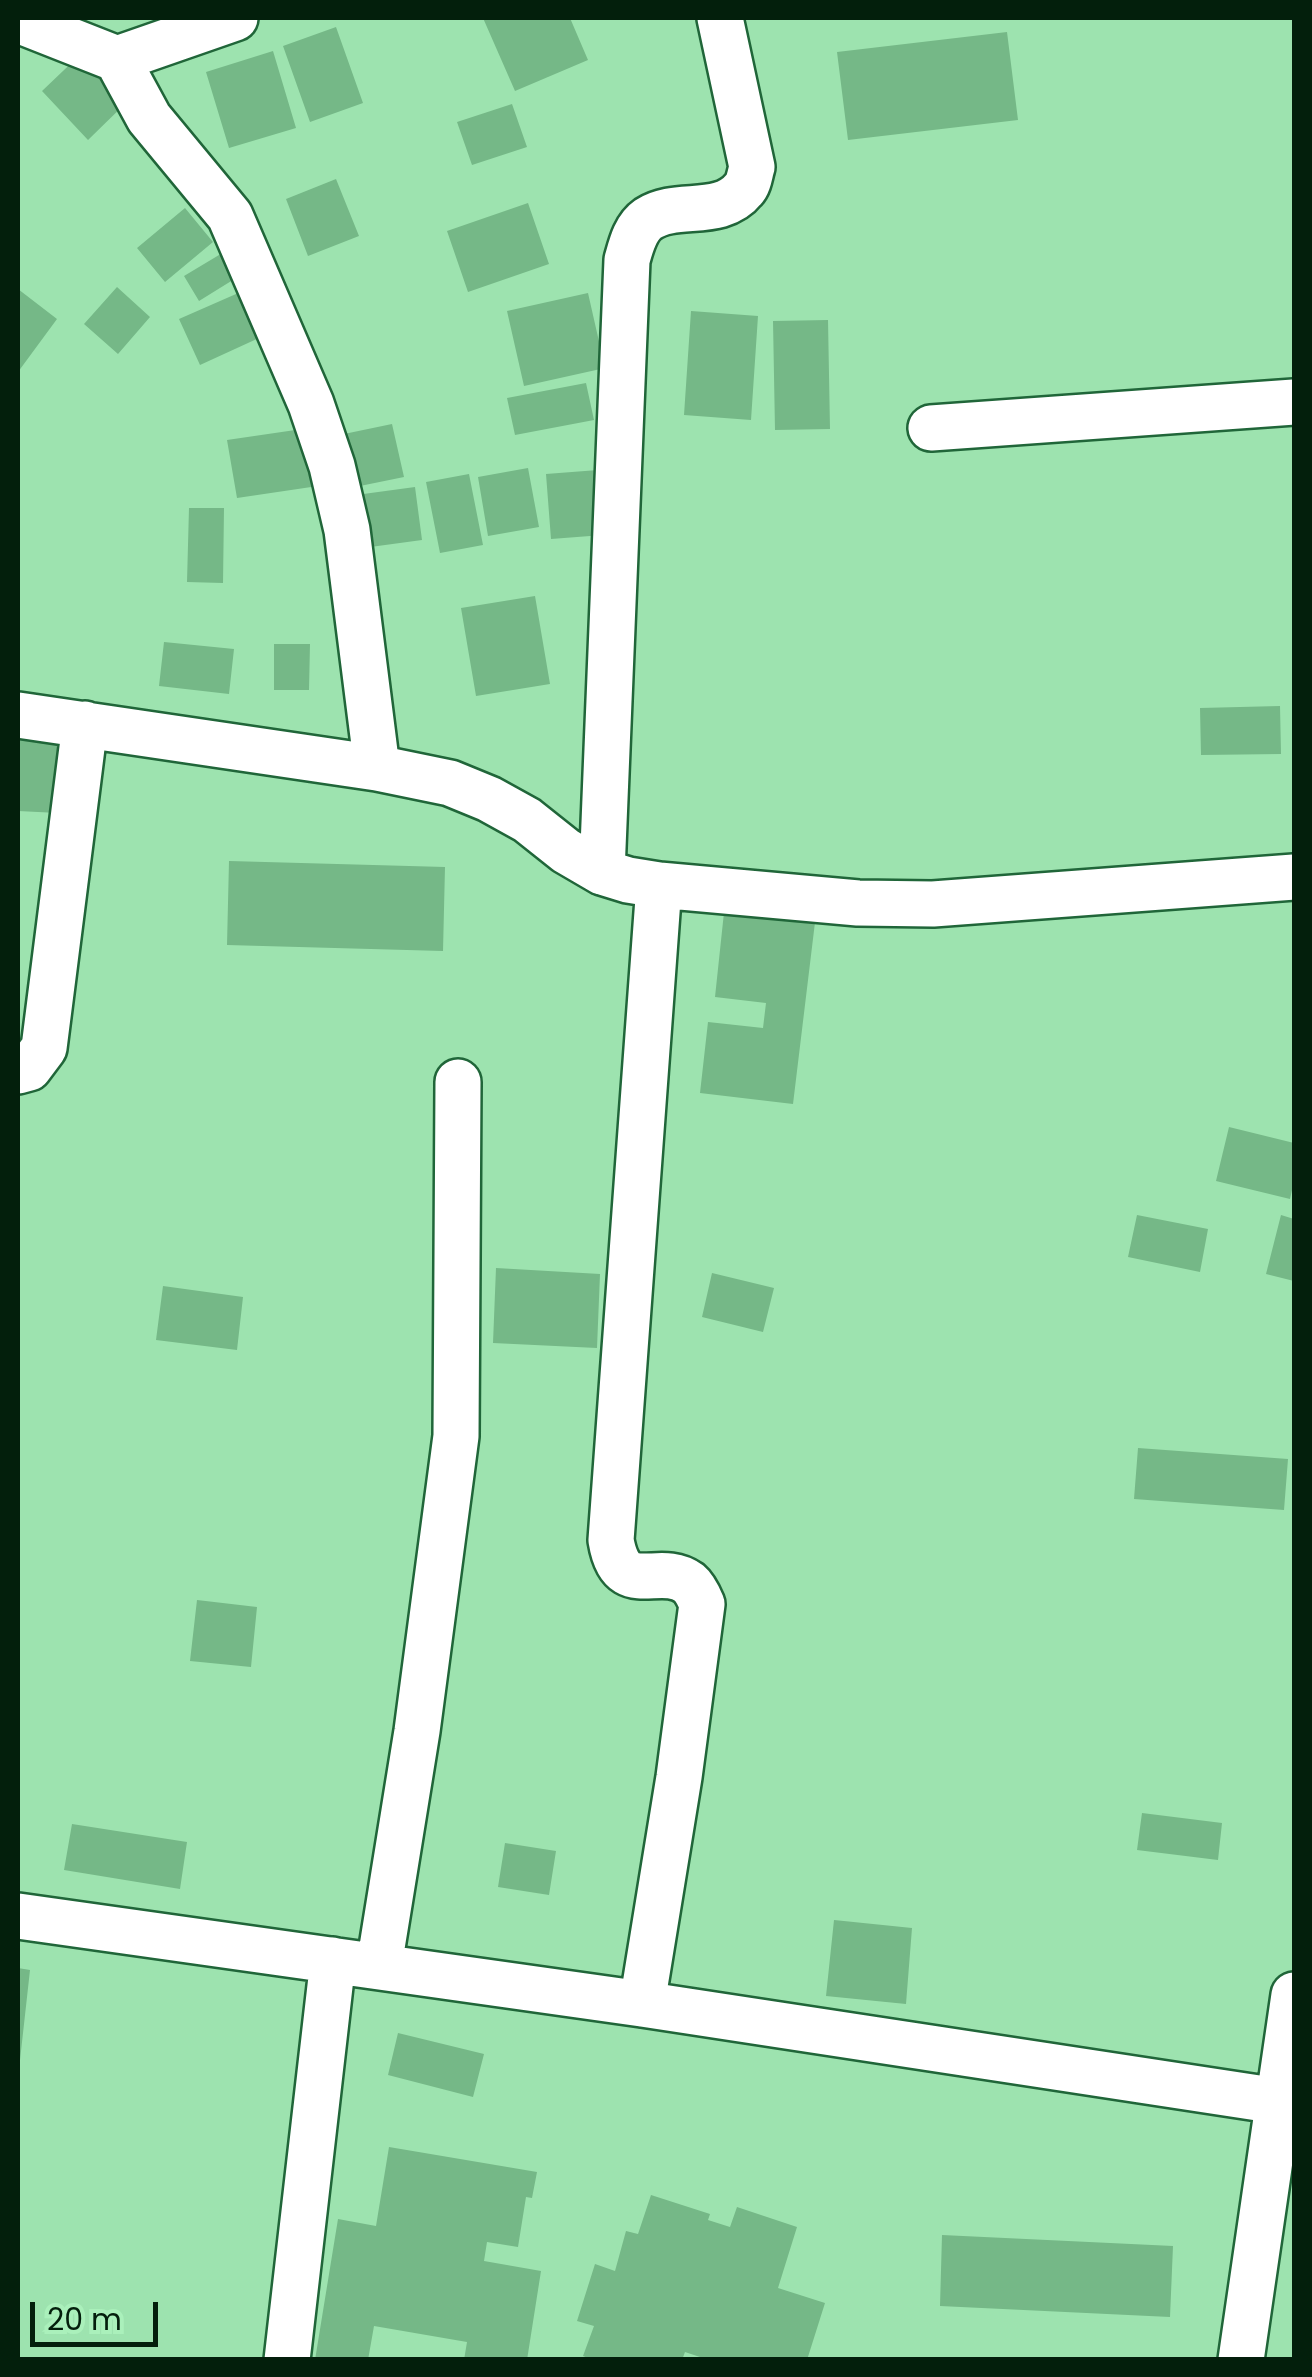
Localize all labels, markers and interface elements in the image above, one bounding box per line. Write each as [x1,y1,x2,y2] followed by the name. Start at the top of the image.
[35,2282,162,2344] scale bar
[47,2298,122,2341] text: 20 m

